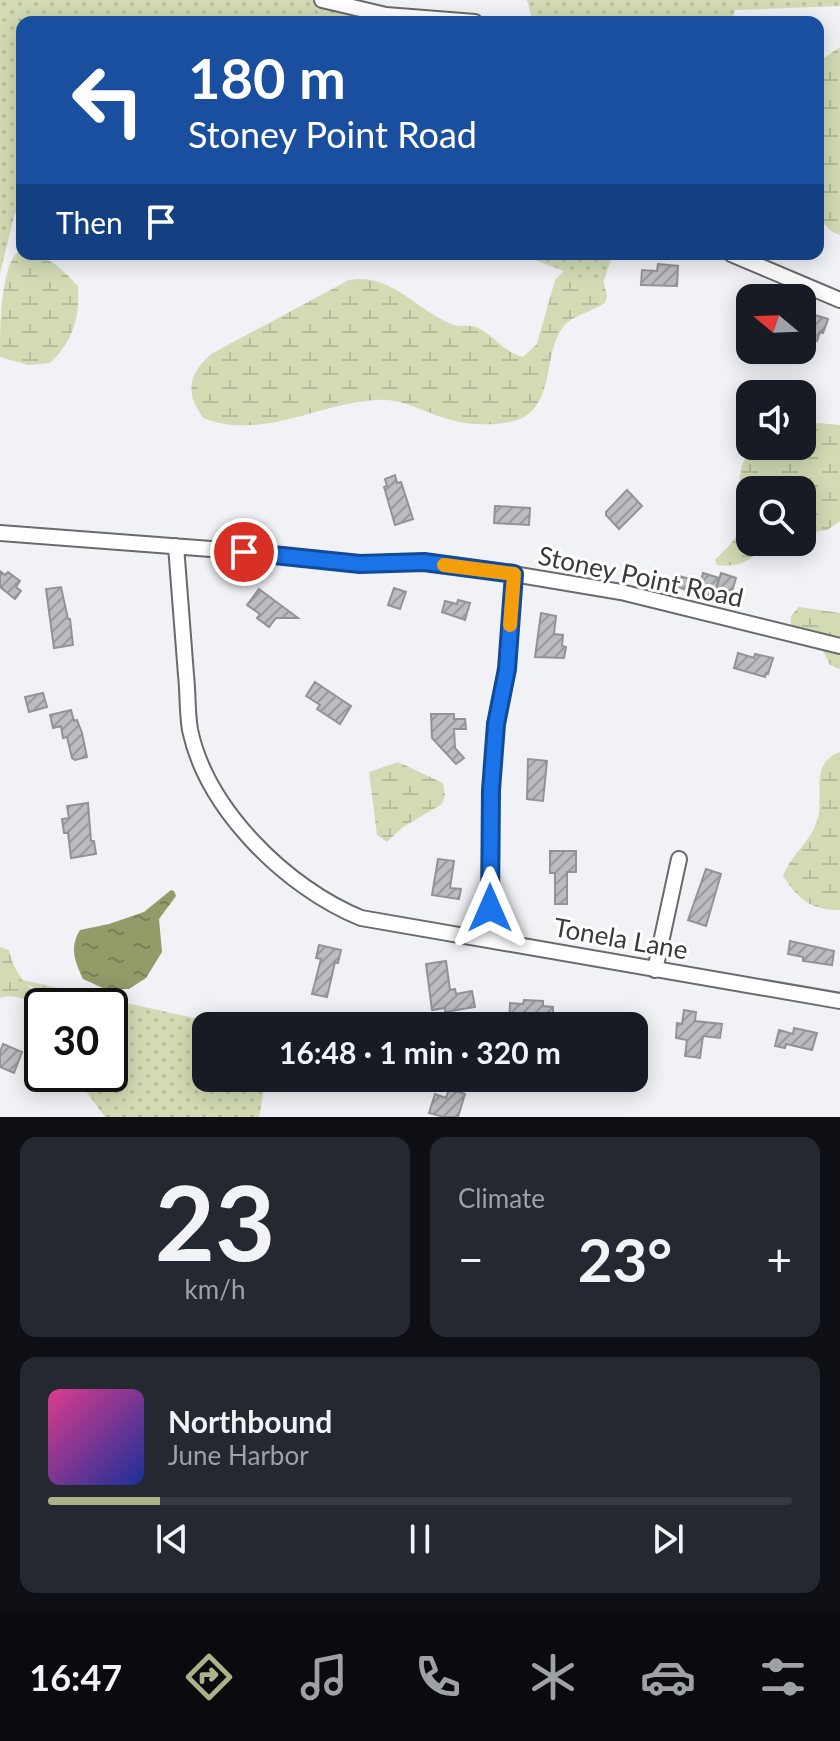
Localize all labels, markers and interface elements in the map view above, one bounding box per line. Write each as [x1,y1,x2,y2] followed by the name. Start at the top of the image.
[188,44,346,111] text: 180 m
[56,48,160,152] icon: left
[188,112,477,156] text: Stoney Point Road
[139,200,183,244] icon: arrive
[56,204,123,240] text: Then
[736,284,816,364] north arrow
[736,284,816,556] map controls
[736,380,816,460] button: sound
[736,476,816,556] button: search
[210,518,278,586] pin
[222,530,266,574] icon: arrive
[536,539,746,613] street label: Stoney Point Road
[448,866,532,950] position arrow
[552,910,690,966] street label: Tonela Lane
[24,988,128,1092] speed limit sign: 30
[279,1034,561,1070] text: 16:48 · 1 min · 320 m
[155,1158,275,1283] text: 23
[458,1182,545,1214] text: Climate
[578,1223,672,1295] text: 23°
[458,1233,484,1285] text: −
[766,1233,792,1285] text: +
[185,1273,245,1305] text: km/h
[168,1403,332,1439] text: Northbound
[168,1439,309,1471] text: June Harbor
[150,1517,194,1561] icon: previous
[398,1517,442,1561] icon: pause
[646,1517,690,1561] icon: next
[181,1649,237,1705] icon: directions
[296,1649,352,1705] icon: music
[410,1649,466,1705] icon: phone
[525,1649,581,1705] icon: climate
[640,1649,696,1705] icon: car
[755,1649,811,1705] icon: filters
[29,1655,122,1699] text: 16:47

